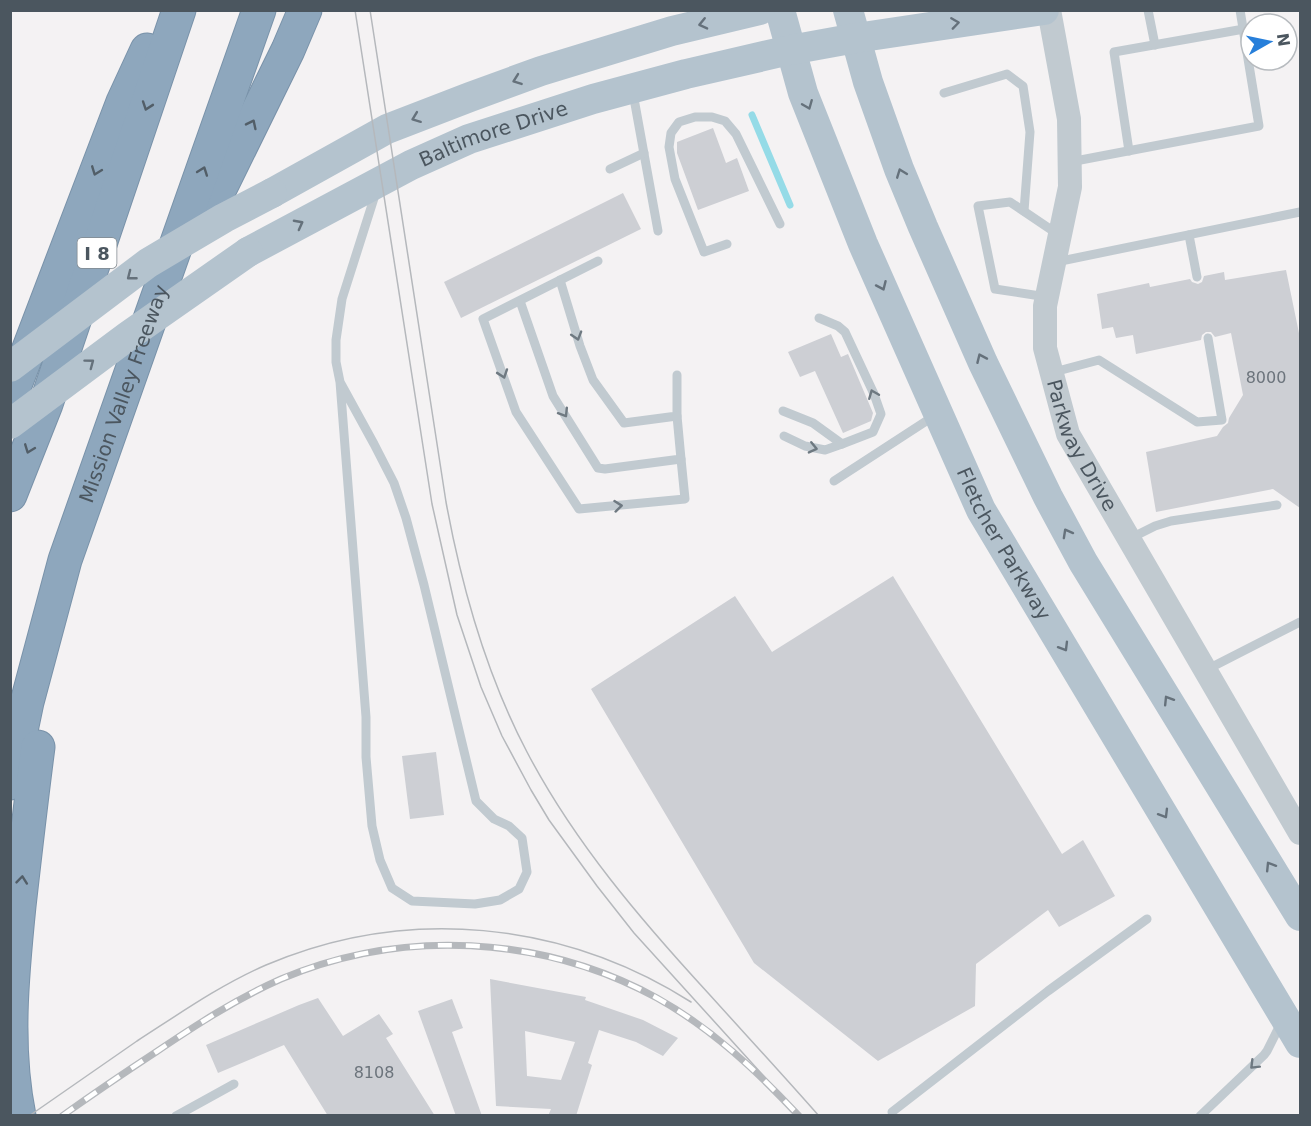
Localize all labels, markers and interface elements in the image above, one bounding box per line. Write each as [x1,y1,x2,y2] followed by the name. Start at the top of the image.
[1239,12,1299,72] north arrow
[699,17,709,30] one-way arrow
[950,18,960,30] one-way arrow
[1273,32,1294,48] text: N
[512,73,523,85] one-way arrow
[415,96,571,172] street label: Baltimore Drive
[801,99,813,110] one-way arrow
[142,100,155,111] one-way arrow
[411,111,422,123] one-way arrow
[244,119,256,130] one-way arrow
[91,166,104,176] one-way arrow
[195,167,208,177] one-way arrow
[896,168,908,179] one-way arrow
[293,220,304,231] one-way arrow
[78,238,116,268] road number: I 8
[127,268,138,279] one-way arrow
[874,279,886,290] one-way arrow
[74,281,173,506] street label: Mission Valley Freeway
[570,330,582,341] one-way arrow
[976,353,988,364] one-way arrow
[84,360,95,371] one-way arrow
[495,368,508,379] one-way arrow
[1246,368,1286,387] house number: 8000
[1042,377,1122,515] street label: Parkway Drive
[868,389,880,400] one-way arrow
[557,407,568,418] one-way arrow
[808,440,818,453] one-way arrow
[23,443,36,453] one-way arrow
[952,464,1056,625] street label: Fletcher Parkway
[613,500,622,513] one-way arrow
[1063,529,1074,539] one-way arrow
[1056,641,1068,651] one-way arrow
[1163,696,1175,706] one-way arrow
[1157,808,1168,818] one-way arrow
[1265,862,1277,872] one-way arrow
[15,875,28,884] one-way arrow
[1250,1057,1261,1068] one-way arrow
[354,1063,394,1082] house number: 8108

